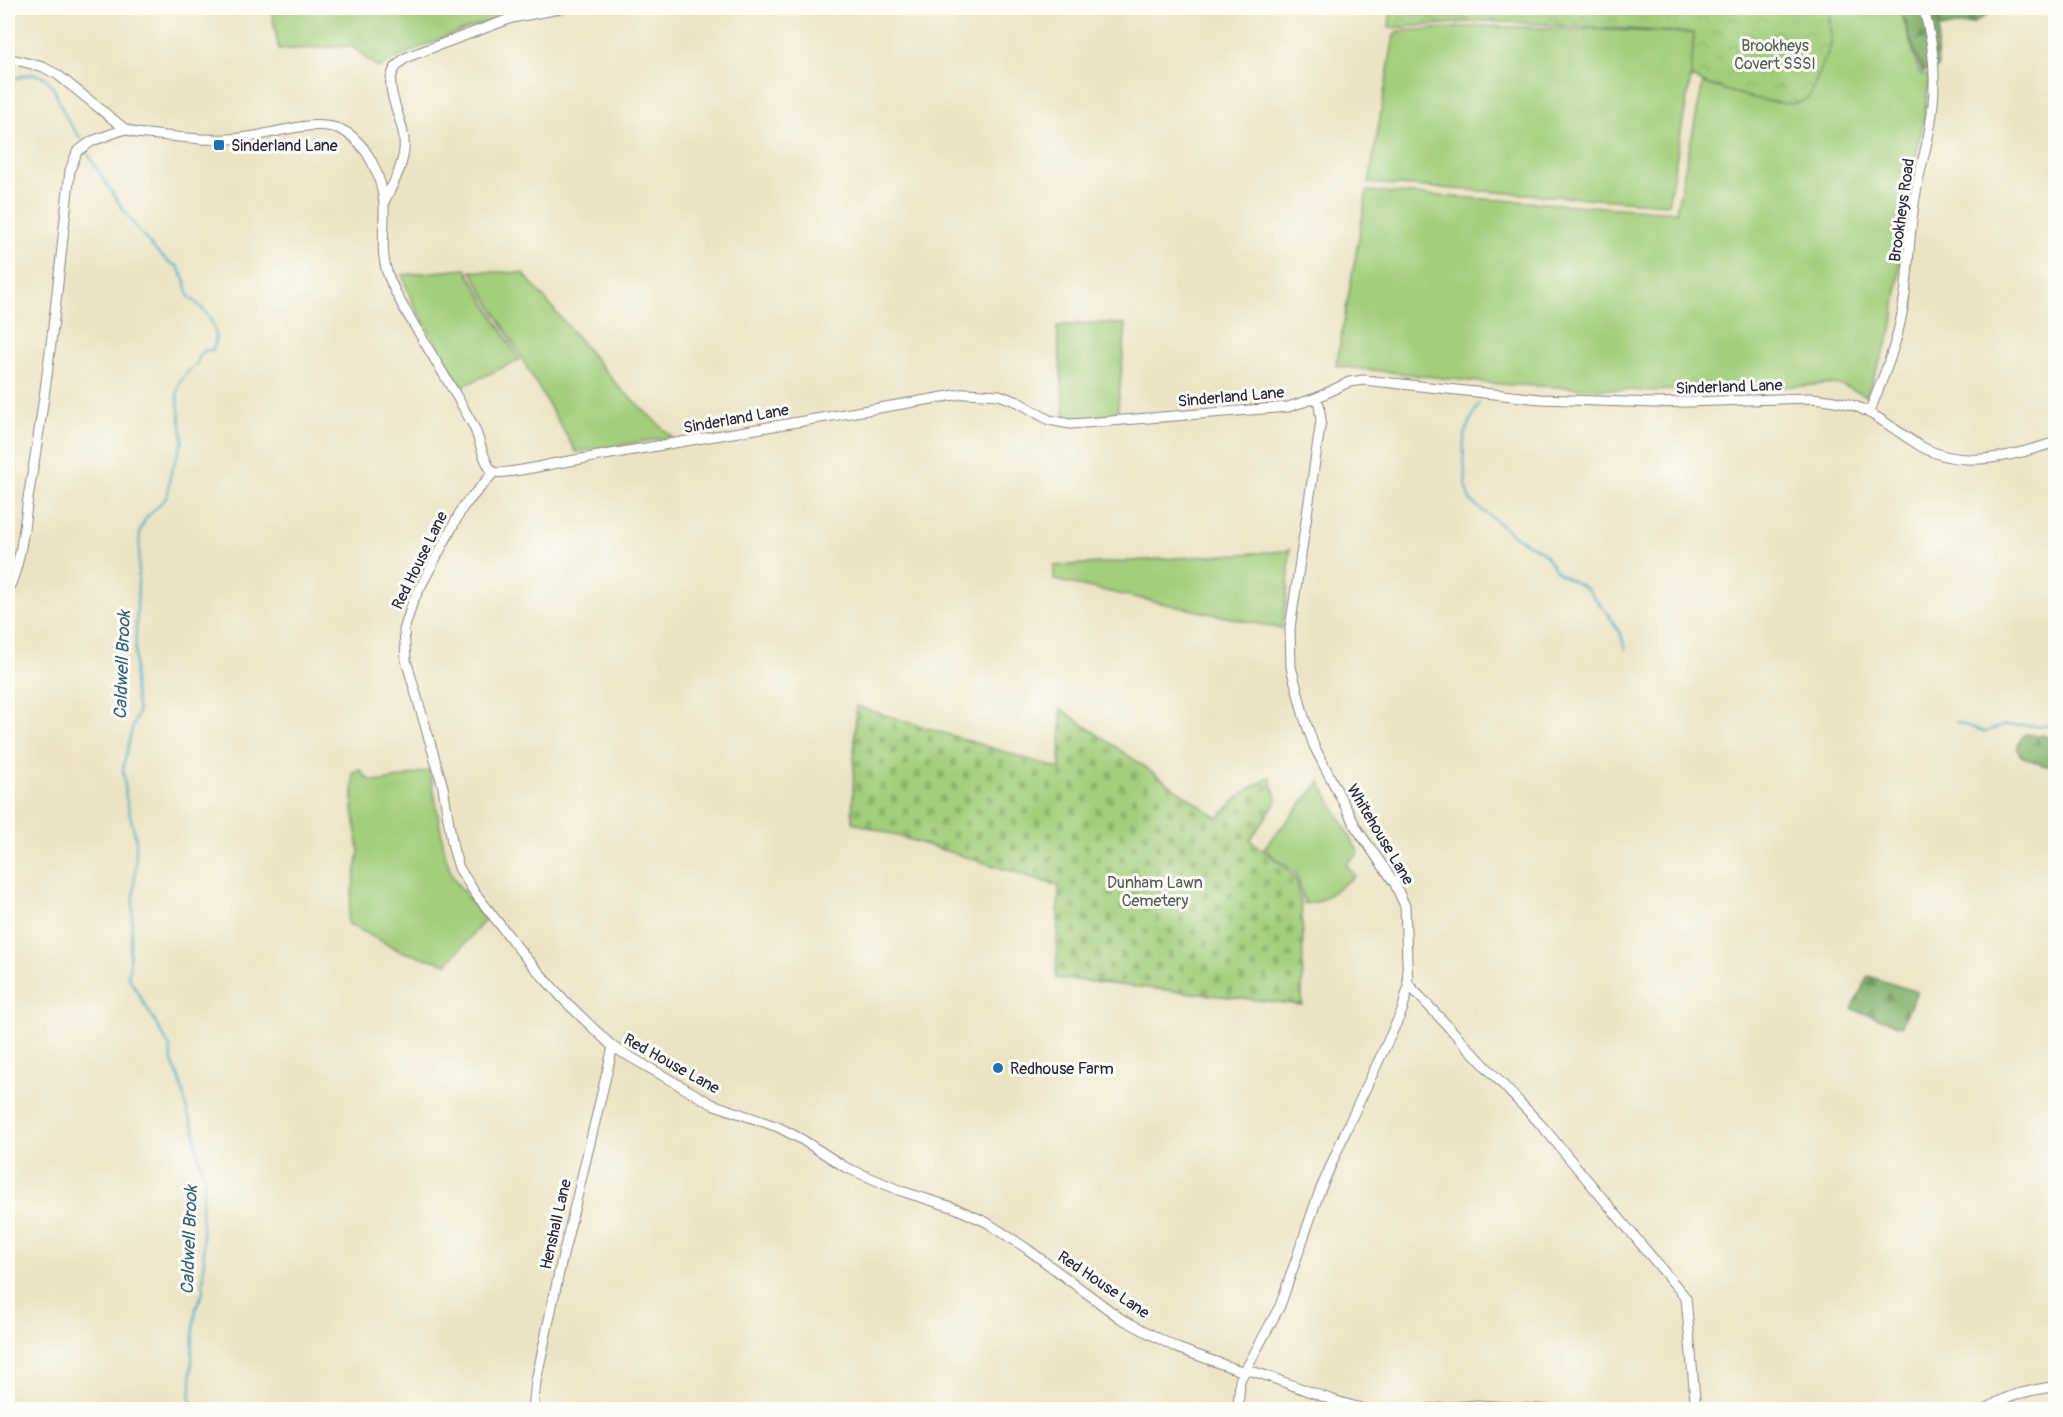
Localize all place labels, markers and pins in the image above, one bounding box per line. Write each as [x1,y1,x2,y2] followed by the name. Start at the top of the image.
[231,136,338,156] place label: Sinderland Lane
[212,138,226,152] marker: Sinderland Lane
[1010,1059,1114,1079] place label: Redhouse Farm
[991,1061,1005,1075] marker: Redhouse Farm

